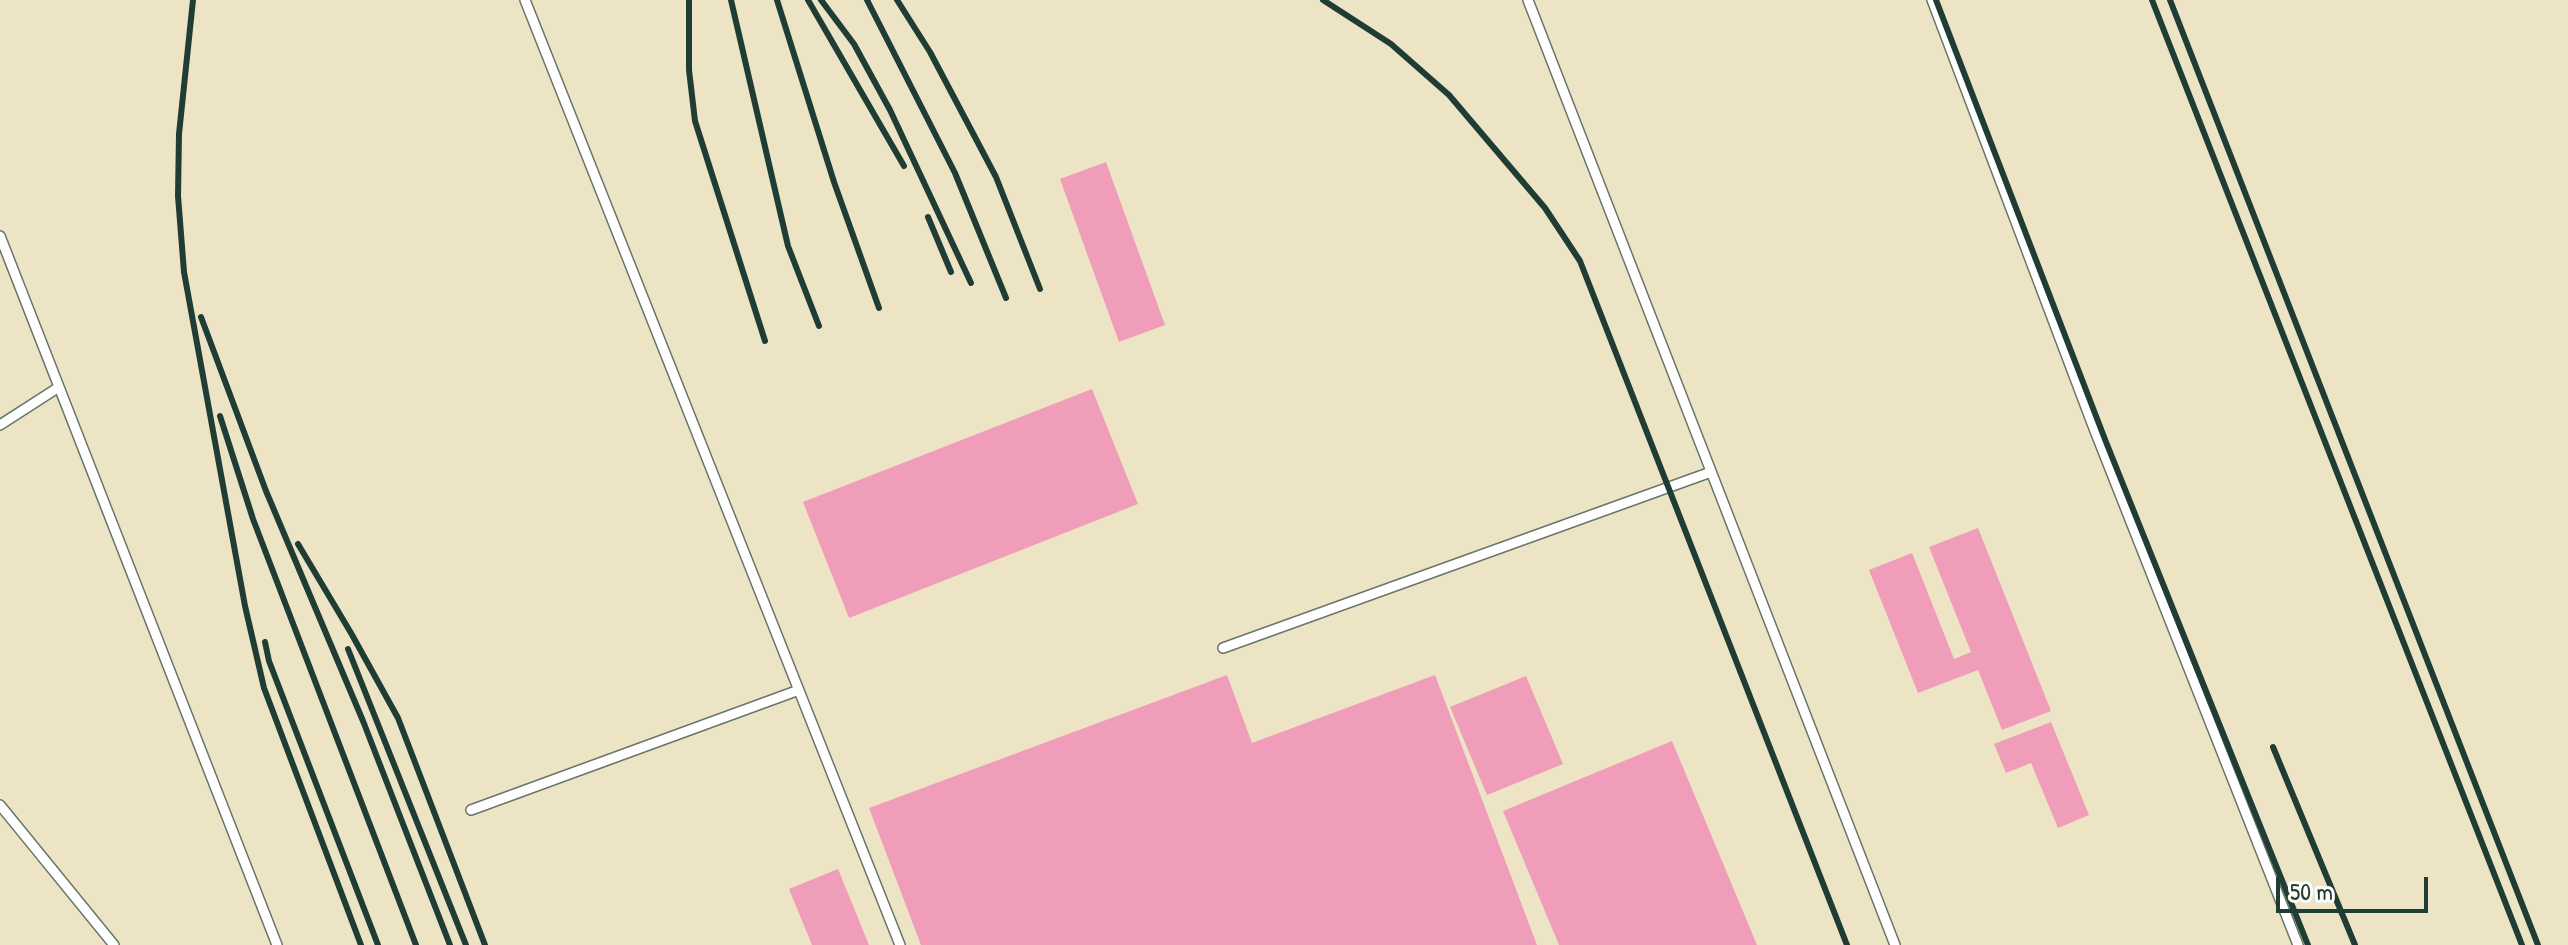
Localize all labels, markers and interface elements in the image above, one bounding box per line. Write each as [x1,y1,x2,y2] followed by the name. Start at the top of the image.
[2280,861,2432,911] scale bar
[2290,875,2333,907] text: 50 m

